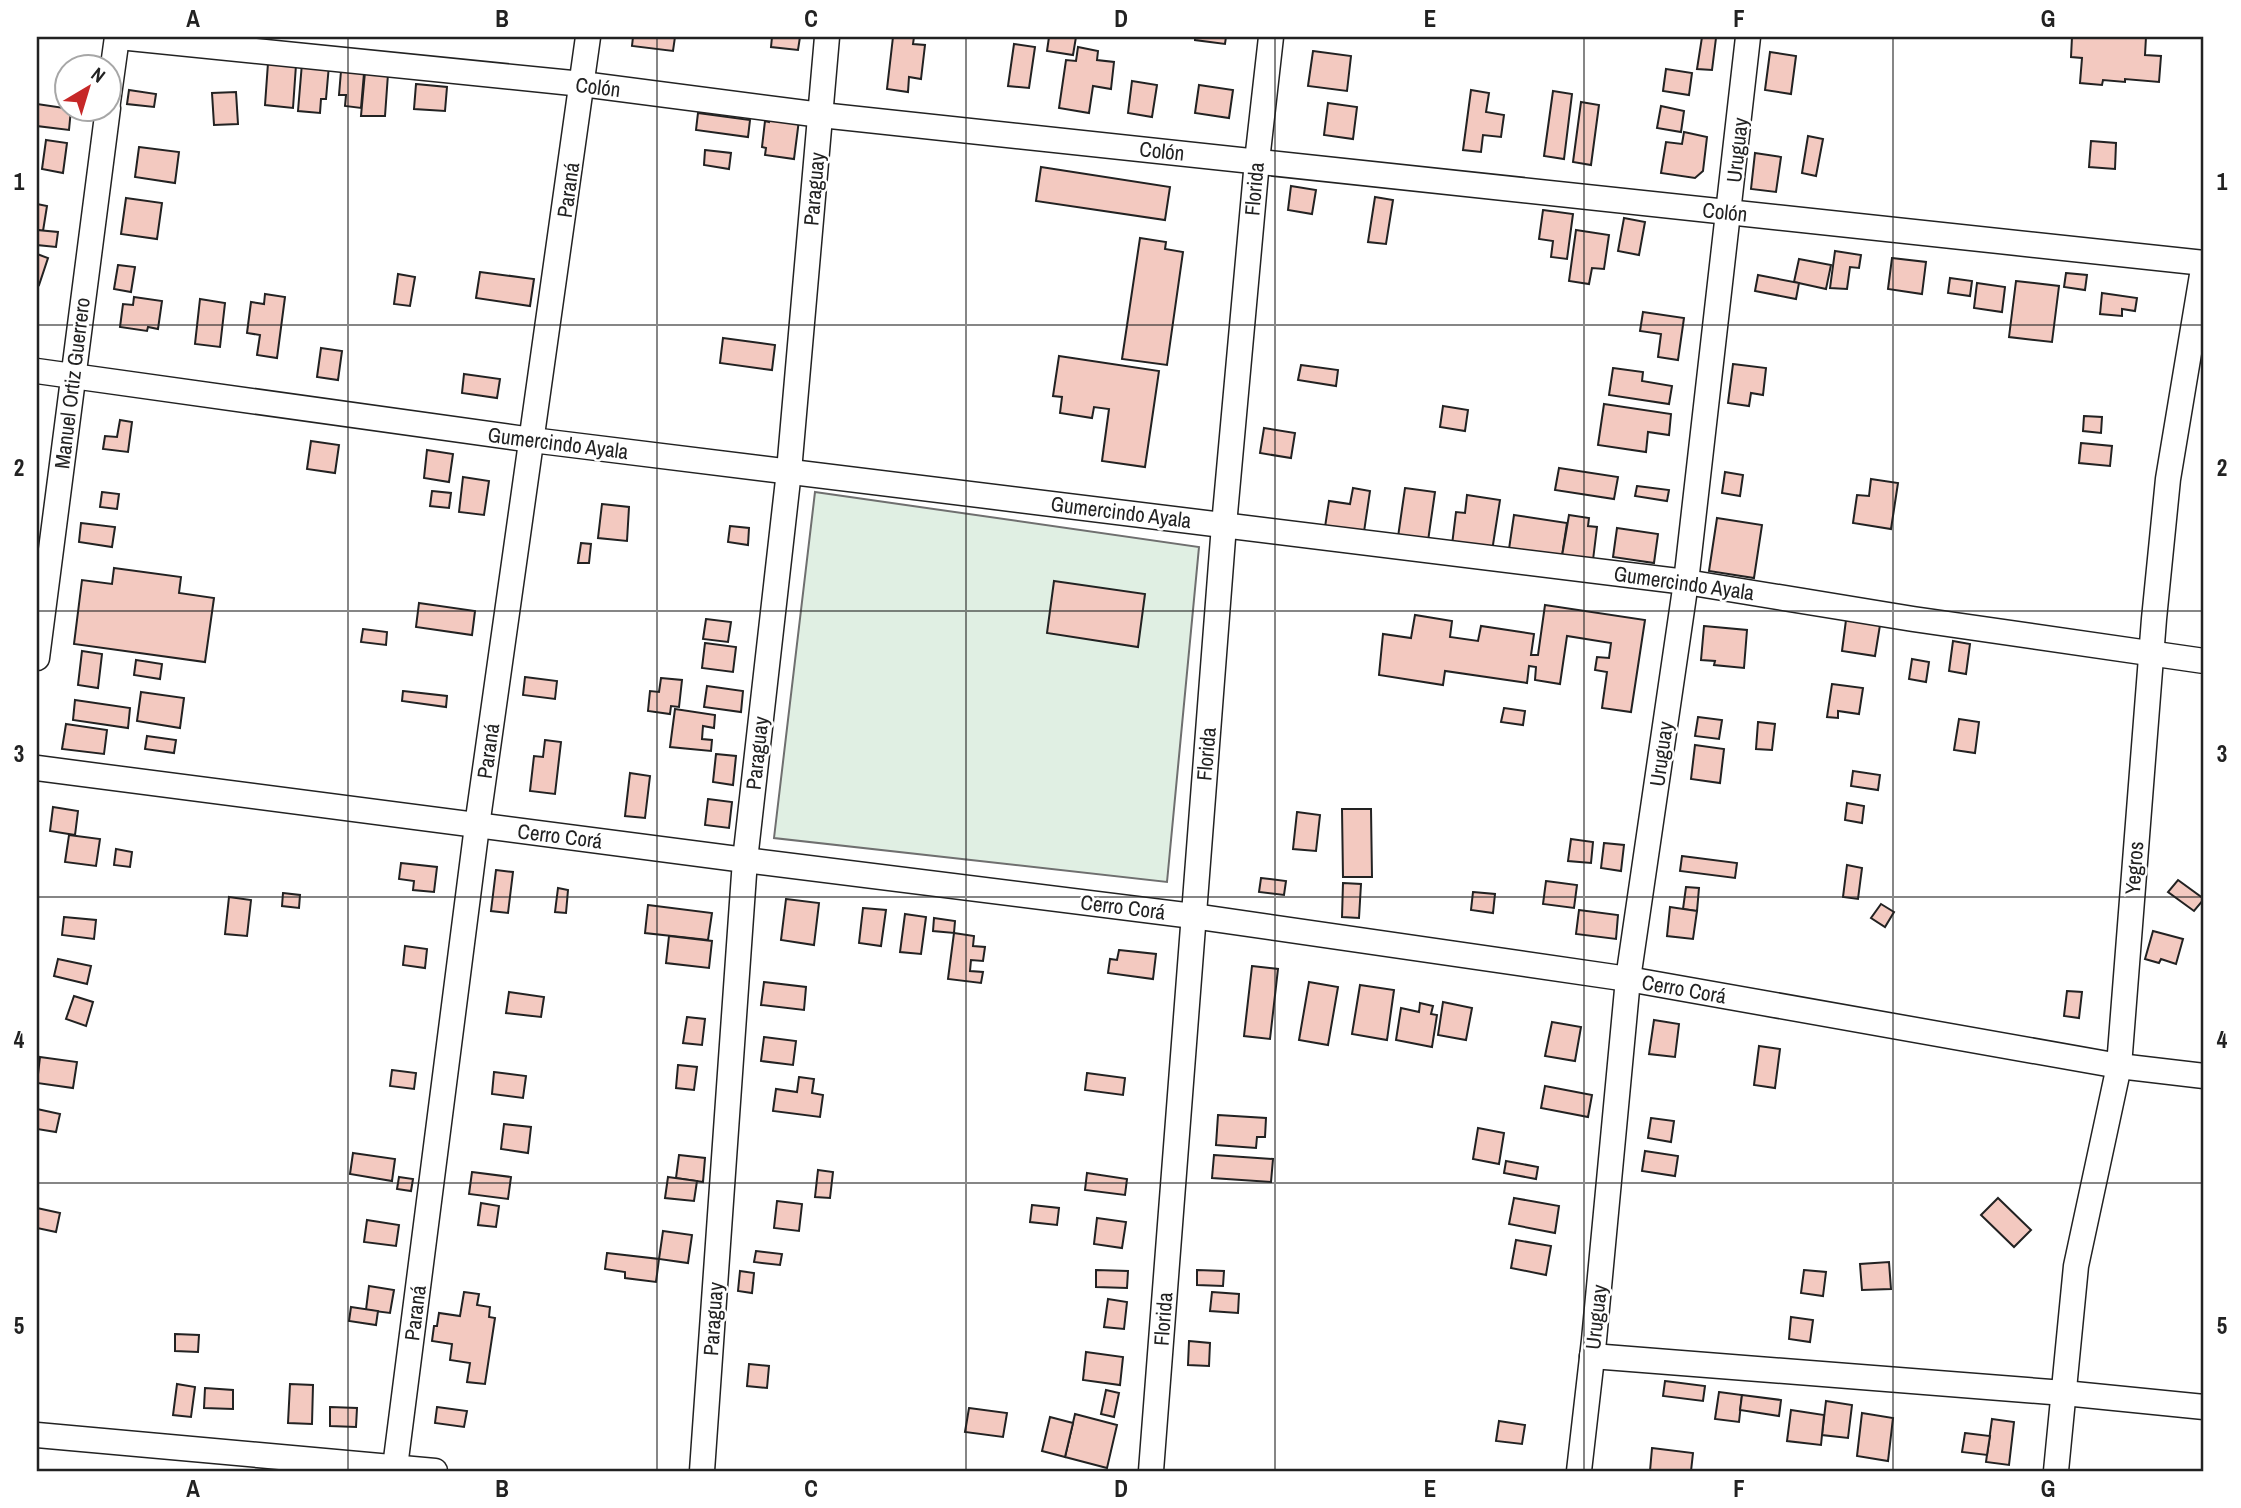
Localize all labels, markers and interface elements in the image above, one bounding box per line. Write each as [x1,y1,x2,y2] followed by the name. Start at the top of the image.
[186,3,200,34] text: A
[495,3,509,34] text: B
[804,3,818,34] text: C
[1114,3,1128,34] text: D
[1424,3,1436,34] text: E
[1733,3,1745,34] text: F
[2041,3,2055,34] text: G
[52,52,122,122] north arrow
[86,61,111,88] text: N
[574,70,622,104] street label: Colón
[1719,116,1755,184] street label: Uruguay
[1138,134,1186,168] street label: Colón
[796,151,832,227] street label: Paraguay
[550,160,586,220] street label: Paraná
[1237,161,1271,217] street label: Florida
[14,166,25,197] text: 1
[2217,166,2228,197] text: 1
[1701,195,1749,229] street label: Colón
[47,296,97,470] street label: Manuel Ortiz Guerrero
[486,420,630,466] street label: Gumercindo Ayala
[14,452,24,483] text: 2
[2217,452,2227,483] text: 2
[1049,489,1193,535] street label: Gumercindo Ayala
[1612,559,1756,607] street label: Gumercindo Ayala
[739,714,775,791] street label: Paraguay
[1642,719,1680,788] street label: Uruguay
[470,721,506,781] street label: Paraná
[1189,726,1223,782] street label: Florida
[14,738,24,769] text: 3
[2217,738,2227,769] text: 3
[516,816,604,856] street label: Cerro Corá
[2118,840,2150,896] street label: Yegros
[1079,887,1167,927] street label: Cerro Corá
[1640,967,1729,1011] street label: Cerro Corá
[14,1024,25,1055] text: 4
[2217,1024,2228,1055] text: 4
[696,1281,730,1357] street label: Paraguay
[397,1283,433,1342] street label: Paraná
[1578,1283,1614,1351] street label: Uruguay
[1147,1291,1179,1347] street label: Florida
[14,1310,24,1341] text: 5
[2217,1310,2227,1341] text: 5
[186,1473,200,1504] text: A
[495,1473,509,1504] text: B
[804,1473,818,1504] text: C
[1114,1473,1128,1504] text: D
[1424,1473,1436,1504] text: E
[1733,1473,1745,1504] text: F
[2041,1473,2055,1504] text: G

